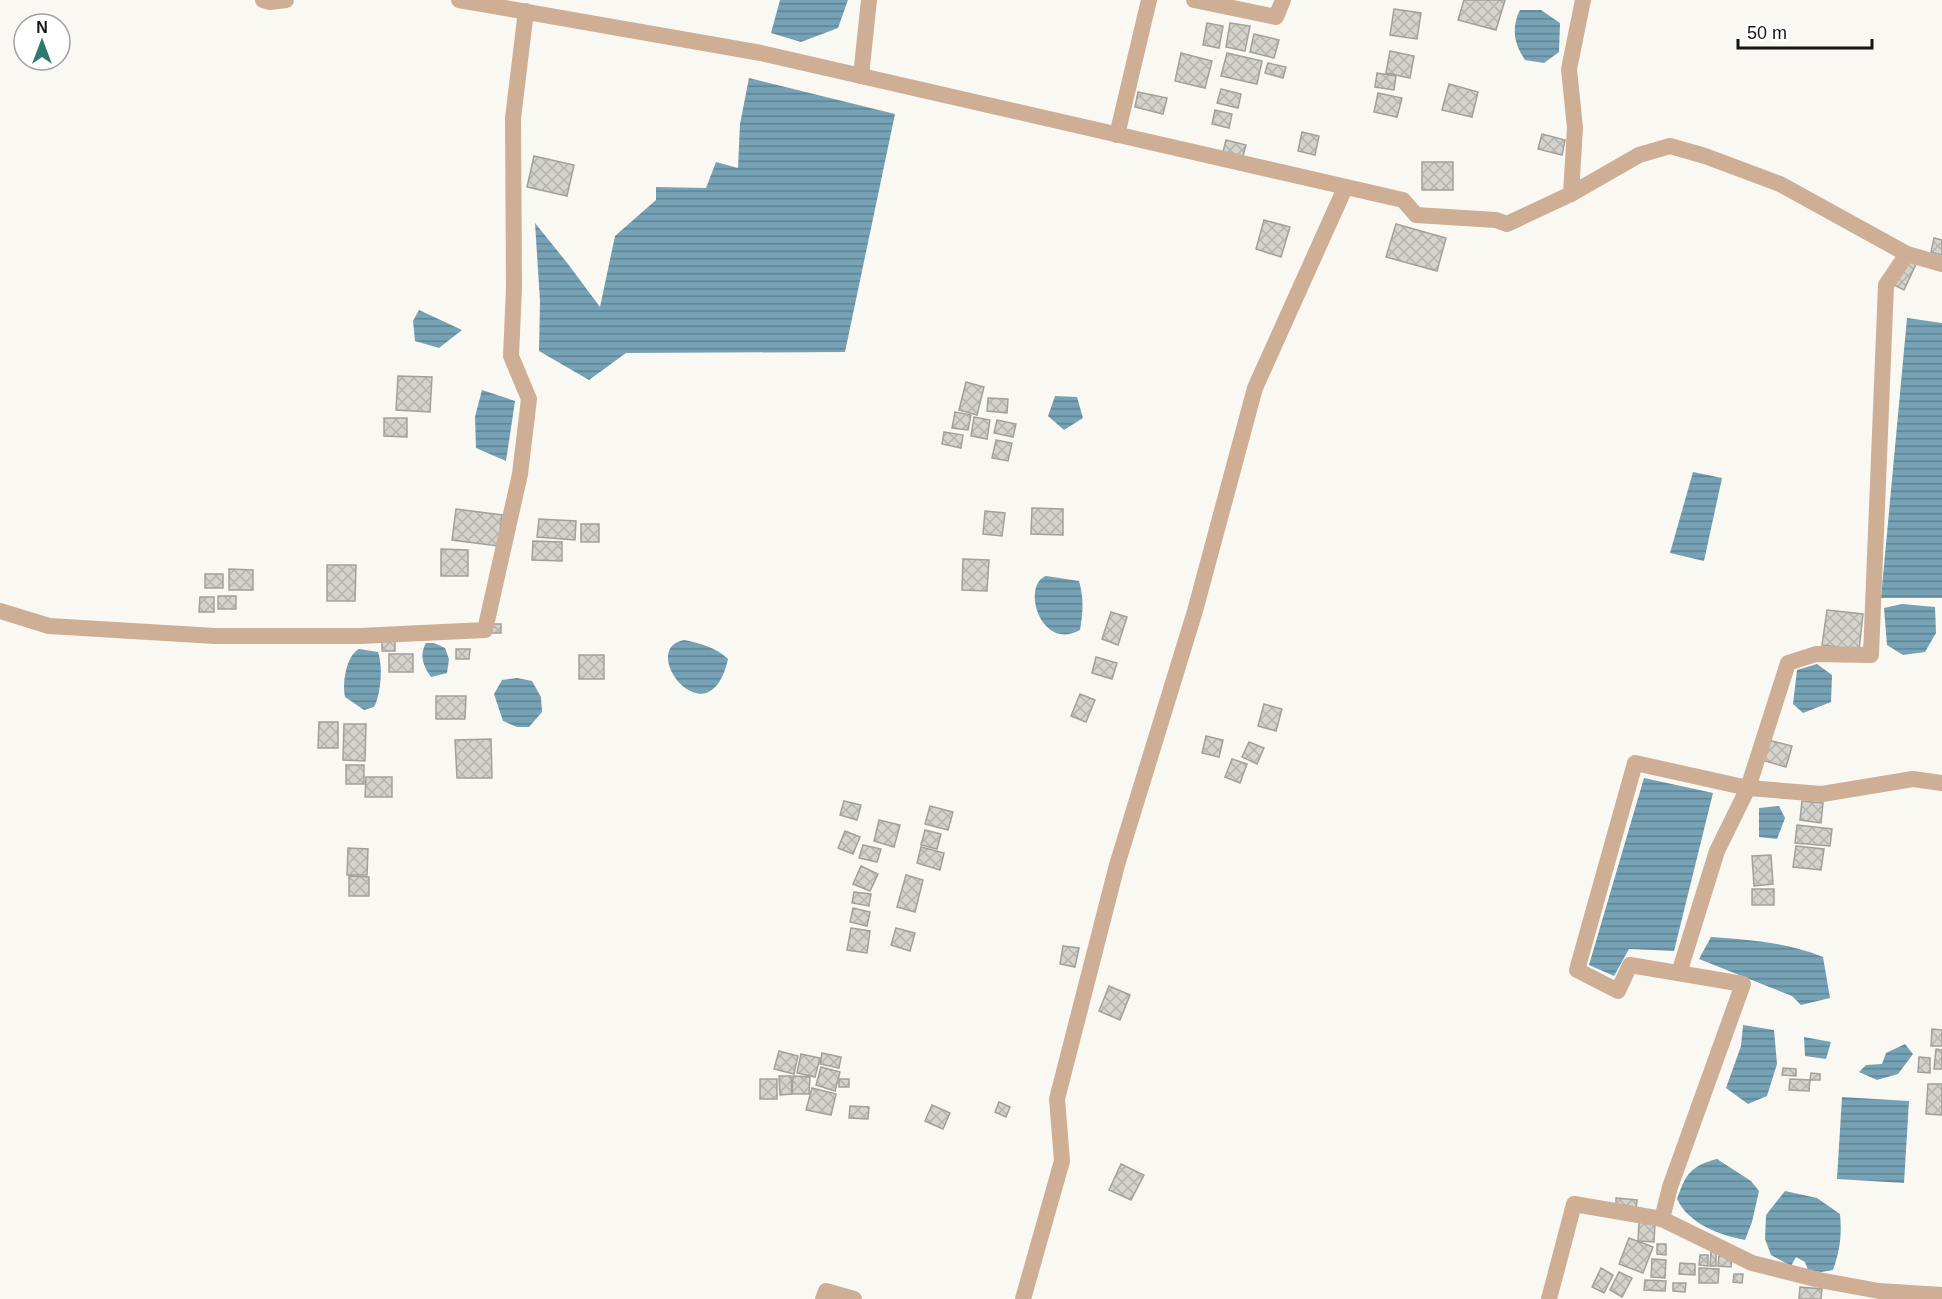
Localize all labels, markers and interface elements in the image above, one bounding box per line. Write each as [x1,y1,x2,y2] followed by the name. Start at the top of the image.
[12,12,72,72] north arrow
[1738,12,1872,50] scale bar
[36,19,48,36] text: N
[1747,23,1787,43] text: 50 m

